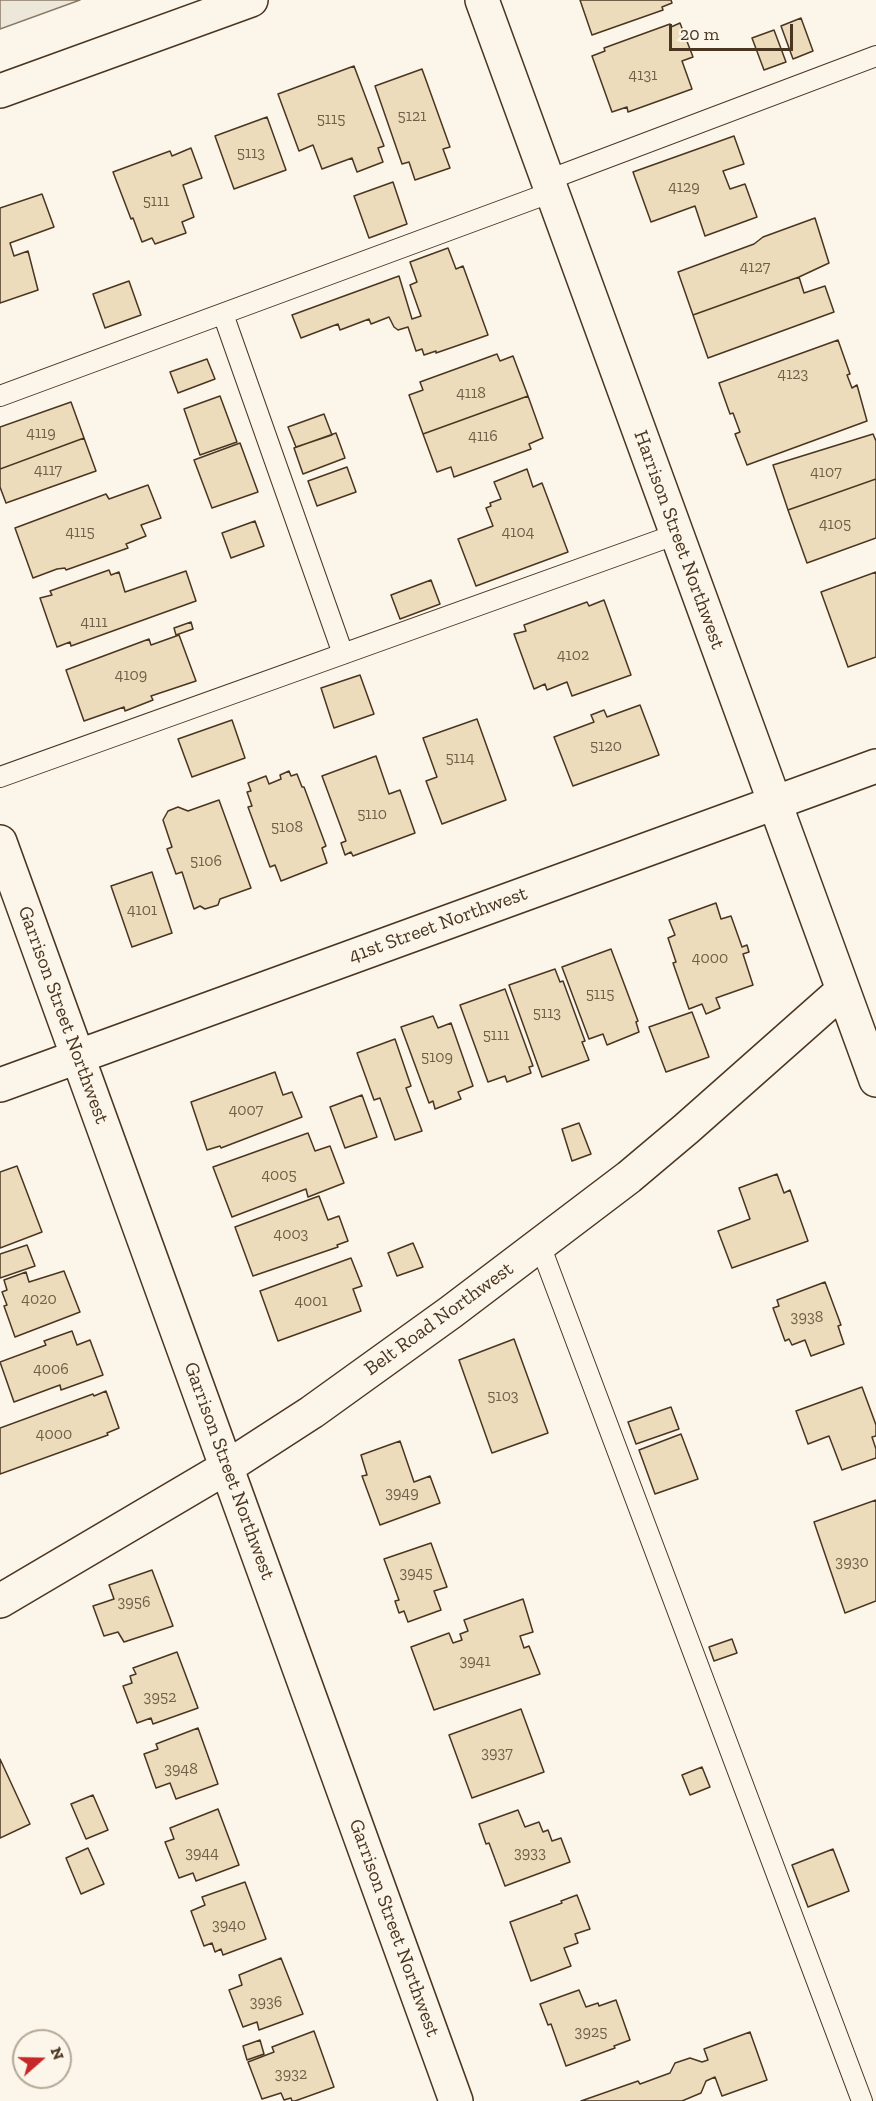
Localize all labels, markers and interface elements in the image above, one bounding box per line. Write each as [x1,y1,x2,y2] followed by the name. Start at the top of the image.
[672,12,796,50] scale bar
[680,23,719,45] text: 20 m
[629,65,657,85] house number: 4131
[398,106,426,126] house number: 5121
[317,109,345,129] house number: 5115
[237,143,265,163] house number: 5113
[668,177,700,197] house number: 4129
[143,191,169,211] house number: 5111
[740,257,770,277] house number: 4127
[778,364,808,384] house number: 4123
[456,383,486,403] house number: 4118
[26,423,56,443] house number: 4119
[468,426,498,446] house number: 4116
[628,427,730,653] street label: Harrison Street Northwest
[34,460,62,480] house number: 4117
[810,462,842,482] house number: 4107
[819,514,851,534] house number: 4105
[65,522,95,542] house number: 4115
[502,522,534,542] house number: 4104
[80,612,108,632] house number: 4111
[557,645,589,665] house number: 4102
[115,665,147,685] house number: 4109
[590,736,622,756] house number: 5120
[445,748,475,768] house number: 5114
[357,804,387,824] house number: 5110
[271,817,303,837] house number: 5108
[190,851,222,871] house number: 5106
[345,882,531,968] street label: 41st Street Northwest
[127,900,157,920] house number: 4101
[12,903,114,1127] street label: Garrison Street Northwest
[692,948,728,968] house number: 4000
[586,984,614,1004] house number: 5115
[533,1003,561,1023] house number: 5113
[483,1025,509,1045] house number: 5111
[421,1047,453,1067] house number: 5109
[229,1100,263,1120] house number: 4007
[261,1165,297,1185] house number: 4005
[274,1224,308,1244] house number: 4003
[360,1257,518,1381] street label: Belt Road Northwest
[21,1289,57,1309] house number: 4020
[294,1291,328,1311] house number: 4001
[791,1307,823,1327] house number: 3938
[33,1359,69,1379] house number: 4006
[178,1359,280,1583] street label: Garrison Street Northwest
[487,1386,519,1406] house number: 5103
[36,1424,72,1444] house number: 4000
[385,1483,419,1503] house number: 3949
[835,1552,869,1572] house number: 3930
[399,1563,433,1583] house number: 3945
[117,1592,151,1612] house number: 3956
[459,1651,491,1671] house number: 3941
[144,1687,176,1707] house number: 3952
[481,1743,513,1763] house number: 3937
[164,1759,198,1779] house number: 3948
[343,1816,445,2040] street label: Garrison Street Northwest
[185,1843,219,1863] house number: 3944
[514,1843,546,1863] house number: 3933
[212,1915,246,1935] house number: 3940
[250,1992,282,2012] house number: 3936
[575,2022,607,2042] house number: 3925
[12,2029,72,2089] north arrow
[46,2044,69,2062] text: N
[275,2064,307,2084] house number: 3932

